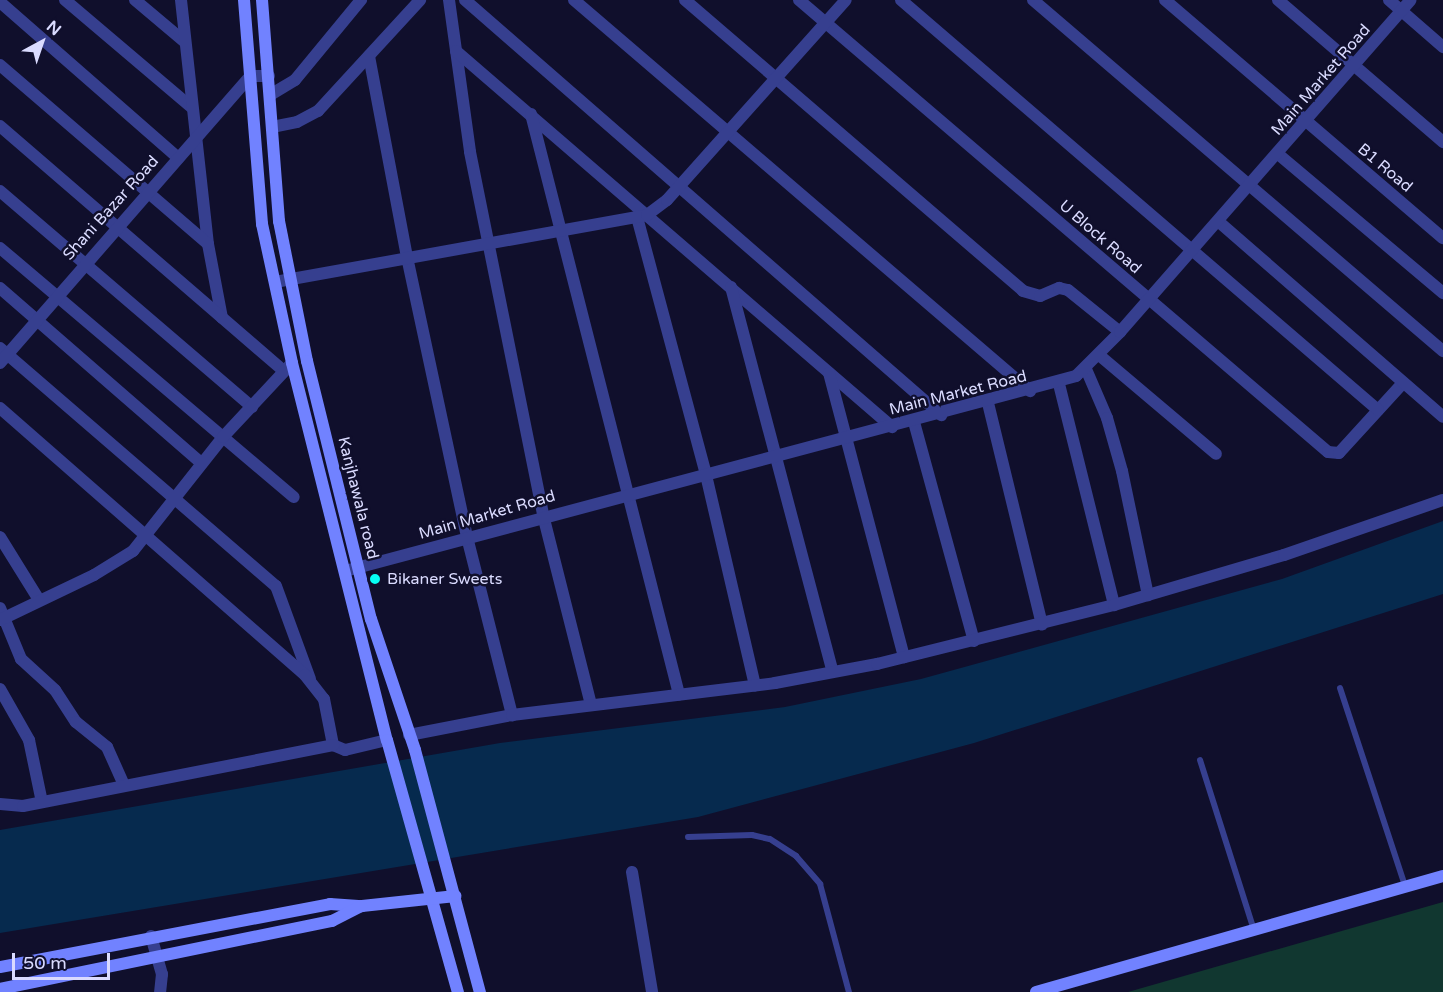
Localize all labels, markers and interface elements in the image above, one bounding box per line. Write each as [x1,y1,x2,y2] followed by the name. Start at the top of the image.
[12,12,72,72] north arrow
[42,16,65,40] text: N
[1267,20,1375,140] street label: Main Market Road
[1354,140,1416,196] street label: B1 Road
[59,152,163,264] street label: Shani Bazar Road
[1055,196,1145,278] street label: U Block Road
[887,367,1029,419] street label: Main Market Road
[334,435,382,561] street label: Kanjhawala road
[417,486,557,544] street label: Main Market Road
[387,569,502,589] place label: Bikaner Sweets
[368,572,382,586] marker: Bikaner Sweets
[15,941,112,979] scale bar
[23,952,67,974] text: 50 m

